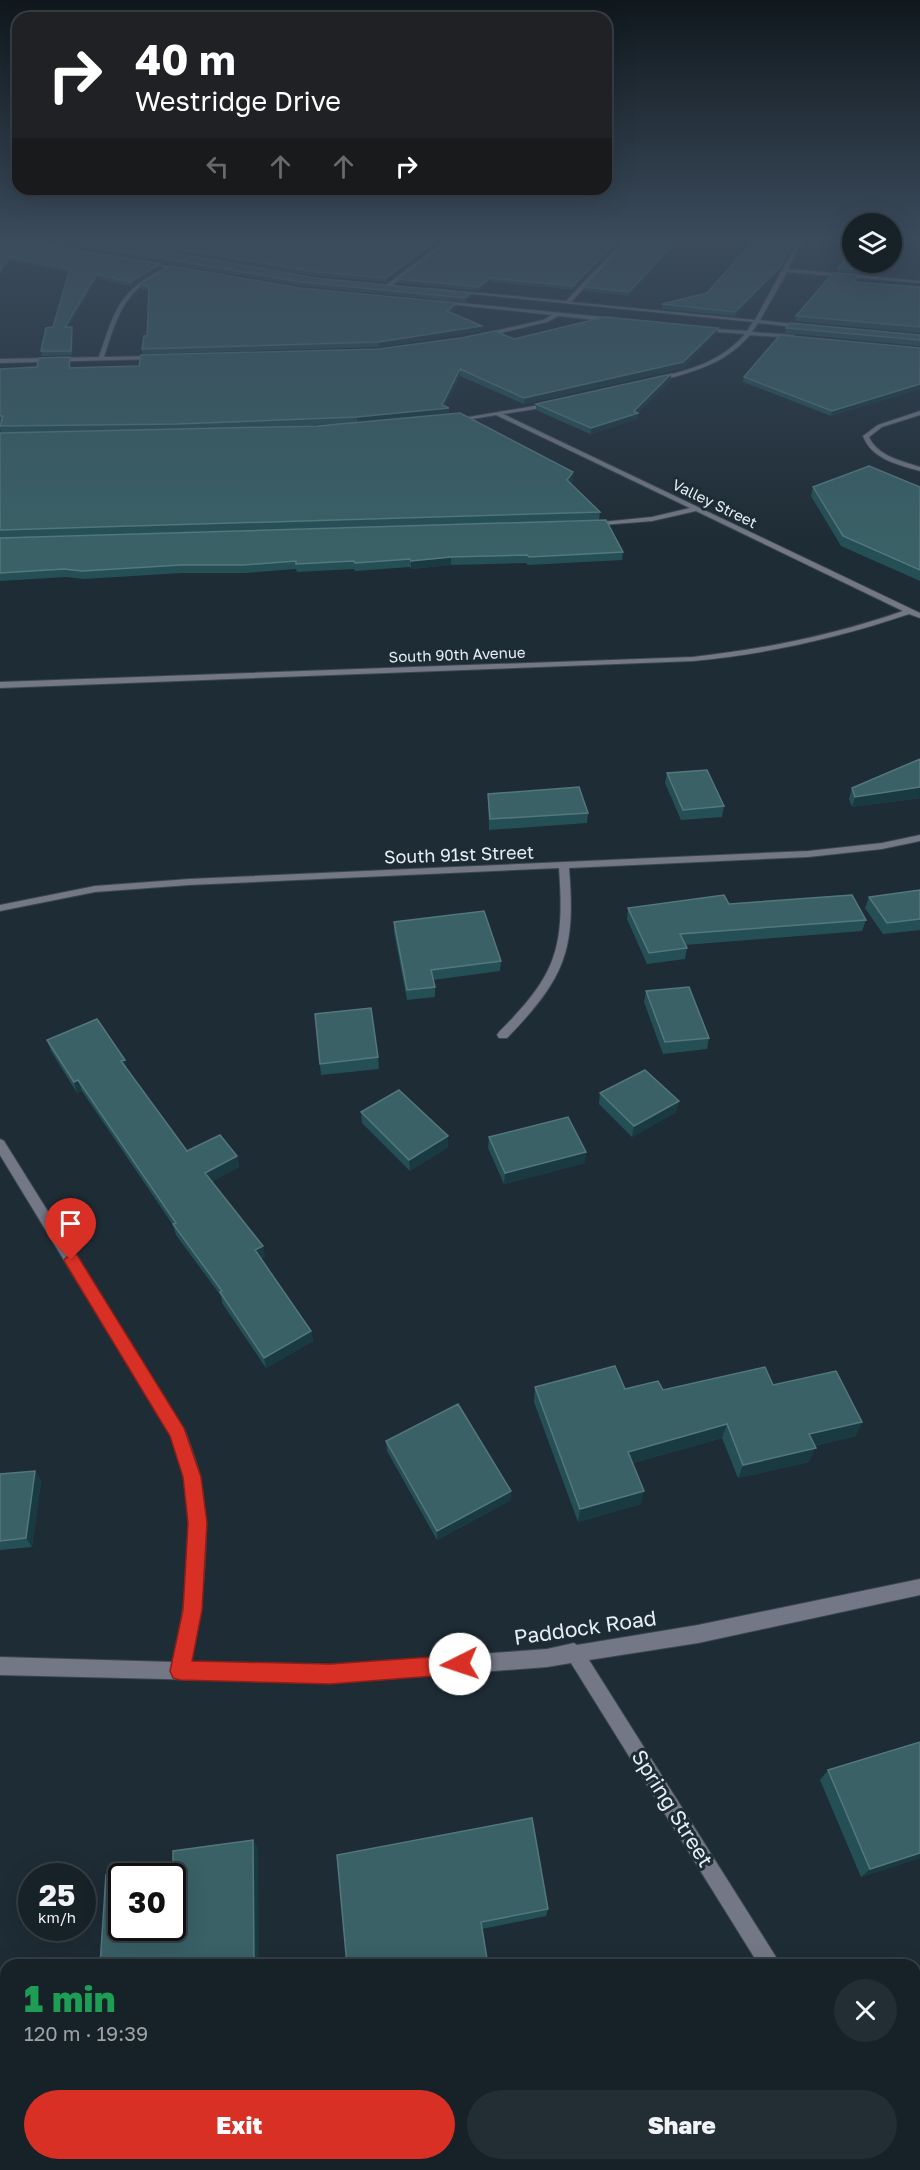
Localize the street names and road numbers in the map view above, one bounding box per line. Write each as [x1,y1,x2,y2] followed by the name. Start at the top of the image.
[670,475,760,531] street label: Valley Street
[388,643,526,665] street label: South 90th Avenue
[384,840,534,868] street label: South 91st Street
[512,1604,658,1650] street label: Paddock Road
[627,1745,719,1871] street label: Spring Street

